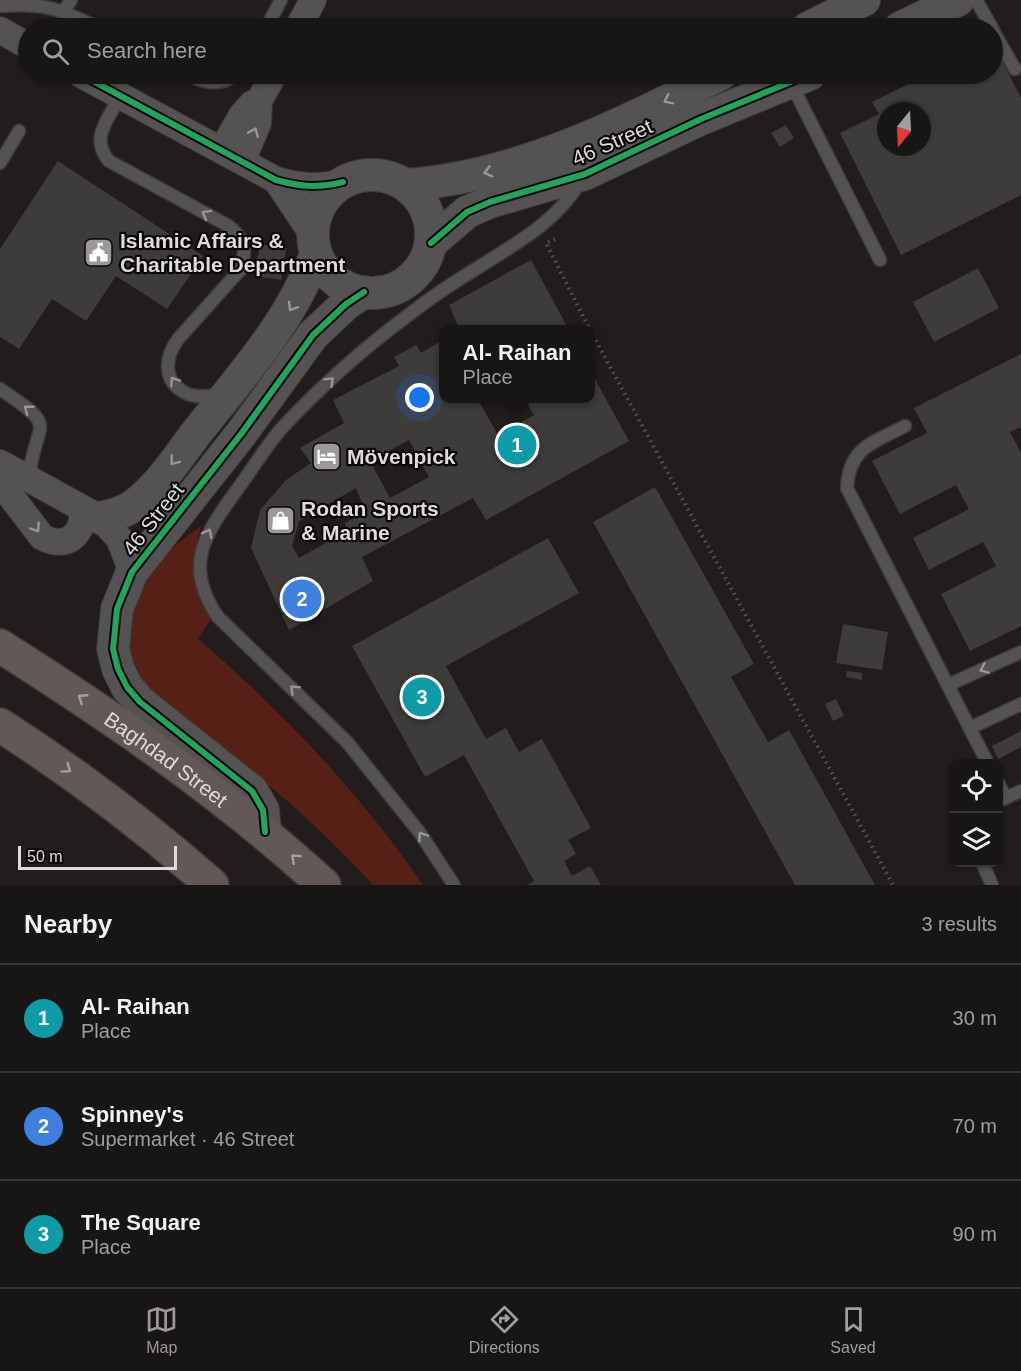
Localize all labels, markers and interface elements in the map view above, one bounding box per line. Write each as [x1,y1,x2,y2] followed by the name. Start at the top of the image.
[18,18,1003,84] search box
[39,35,72,68] icon: search
[87,38,207,63] text: Search here
[664,92,675,104] one-way arrow
[877,102,931,156] north arrow
[568,114,656,170] street label: 46 Street
[247,127,259,138] one-way arrow
[483,165,494,177] one-way arrow
[202,210,212,221] one-way arrow
[120,229,345,276] place label: Islamic Affairs & Charitable Department
[83,236,115,268] public building icon: Islamic Affairs & Charitable Department
[288,301,300,311] one-way arrow
[439,325,595,403] popup
[463,340,571,365] text: Al- Raihan
[463,366,513,388] text: Place
[171,376,182,387] one-way arrow
[323,378,334,388] one-way arrow
[405,383,434,412] your location
[24,406,35,417] one-way arrow
[498,422,536,468] pin: 1
[310,440,342,472] hotel icon: Mövenpick
[347,445,456,468] place label: Mövenpick
[170,455,181,466] one-way arrow
[118,478,188,560] street label: 46 Street
[301,497,439,544] place label: Rodan Sports & Marine
[264,504,296,536] shop icon: Rodan Sports & Marine
[29,521,40,532] one-way arrow
[201,528,213,539] one-way arrow
[282,576,322,622] pin: 2
[980,662,991,674] one-way arrow
[402,674,442,720] pin: 3
[291,685,301,696] one-way arrow
[78,694,89,705] one-way arrow
[101,707,232,811] street label: Baghdad Street
[949,759,1003,867] map controls
[949,759,1003,813] button: locate
[60,761,71,772] one-way arrow
[949,813,1003,867] button: layers
[418,832,429,843] one-way arrow
[18,843,177,870] scale bar
[27,848,63,865] text: 50 m
[291,854,301,865] one-way arrow
[24,909,112,939] text: Nearby
[921,913,997,935] text: 3 results
[81,994,190,1019] text: Al- Raihan
[38,1007,49,1029] text: 1
[953,1007,997,1029] text: 30 m
[81,1020,131,1042] text: Place
[81,1102,184,1127] text: Spinney's
[38,1115,49,1137] text: 2
[953,1115,997,1137] text: 70 m
[81,1128,294,1150] text: Supermarket · 46 Street
[81,1210,201,1235] text: The Square
[38,1223,49,1245] text: 3
[953,1223,997,1245] text: 90 m
[81,1236,131,1258] text: Place
[145,1303,178,1357] tab: Map
[469,1303,540,1357] tab: Directions
[830,1303,876,1357] tab: Saved

